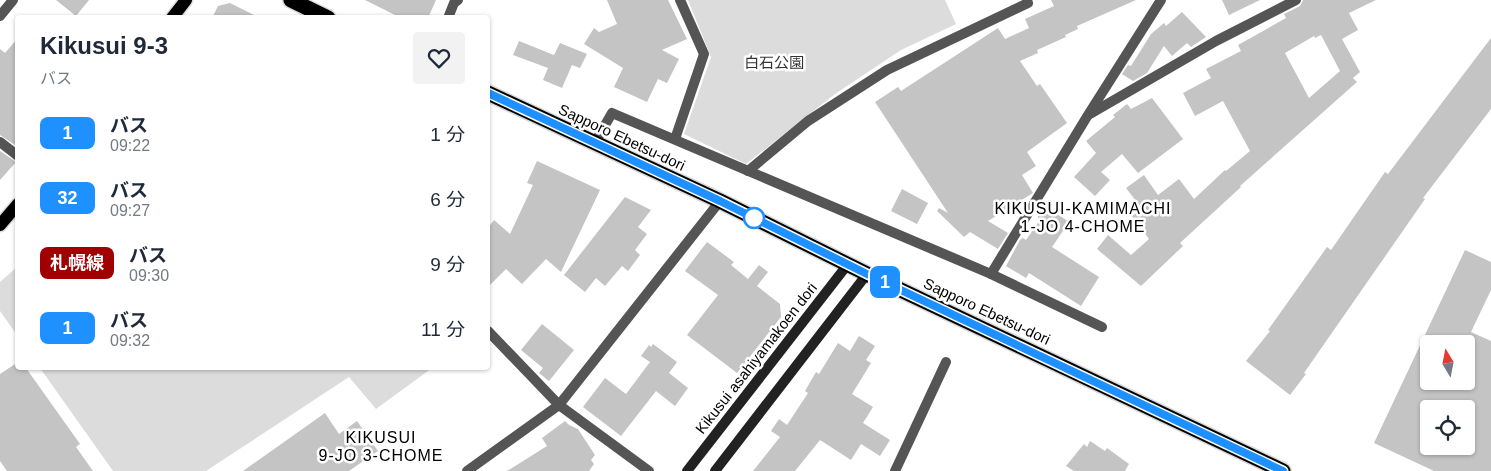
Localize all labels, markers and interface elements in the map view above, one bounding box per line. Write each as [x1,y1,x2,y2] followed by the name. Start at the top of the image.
[40,32,168,59] text: Kikusui 9-3
[413,32,465,84] button: heart
[744,54,804,71] park label: 白石公園
[40,70,72,87] text: バス
[556,100,688,174] street label: Sapporo Ebetsu-dori
[110,115,148,136] text: バス
[62,123,73,143] text: 1
[430,124,465,145] text: 1 分
[110,137,150,154] text: 09:22
[110,180,148,201] text: バス
[57,188,78,208] text: 32
[430,189,465,210] text: 6 分
[994,200,1172,235] district label: KIKUSUI-KAMIMACHI 1-JO 4-CHOME
[110,202,150,219] text: 09:27
[743,207,765,229] unlabelled marker
[129,245,167,266] text: バス
[50,253,104,273] text: 札幌線
[430,254,465,275] text: 9 分
[869,266,901,298] line badge: 1
[129,267,169,284] text: 09:30
[880,272,890,292] text: 1
[921,274,1053,348] street label: Sapporo Ebetsu-dori
[692,279,820,437] street label: Kikusui asahiyamakoen dori
[110,310,148,331] text: バス
[62,318,73,338] text: 1
[421,319,465,340] text: 11 分
[110,332,150,349] text: 09:32
[1420,335,1475,390] north arrow
[1420,335,1475,455] map controls
[1420,400,1475,455] button: locate
[319,429,443,464] district label: KIKUSUI 9-JO 3-CHOME

